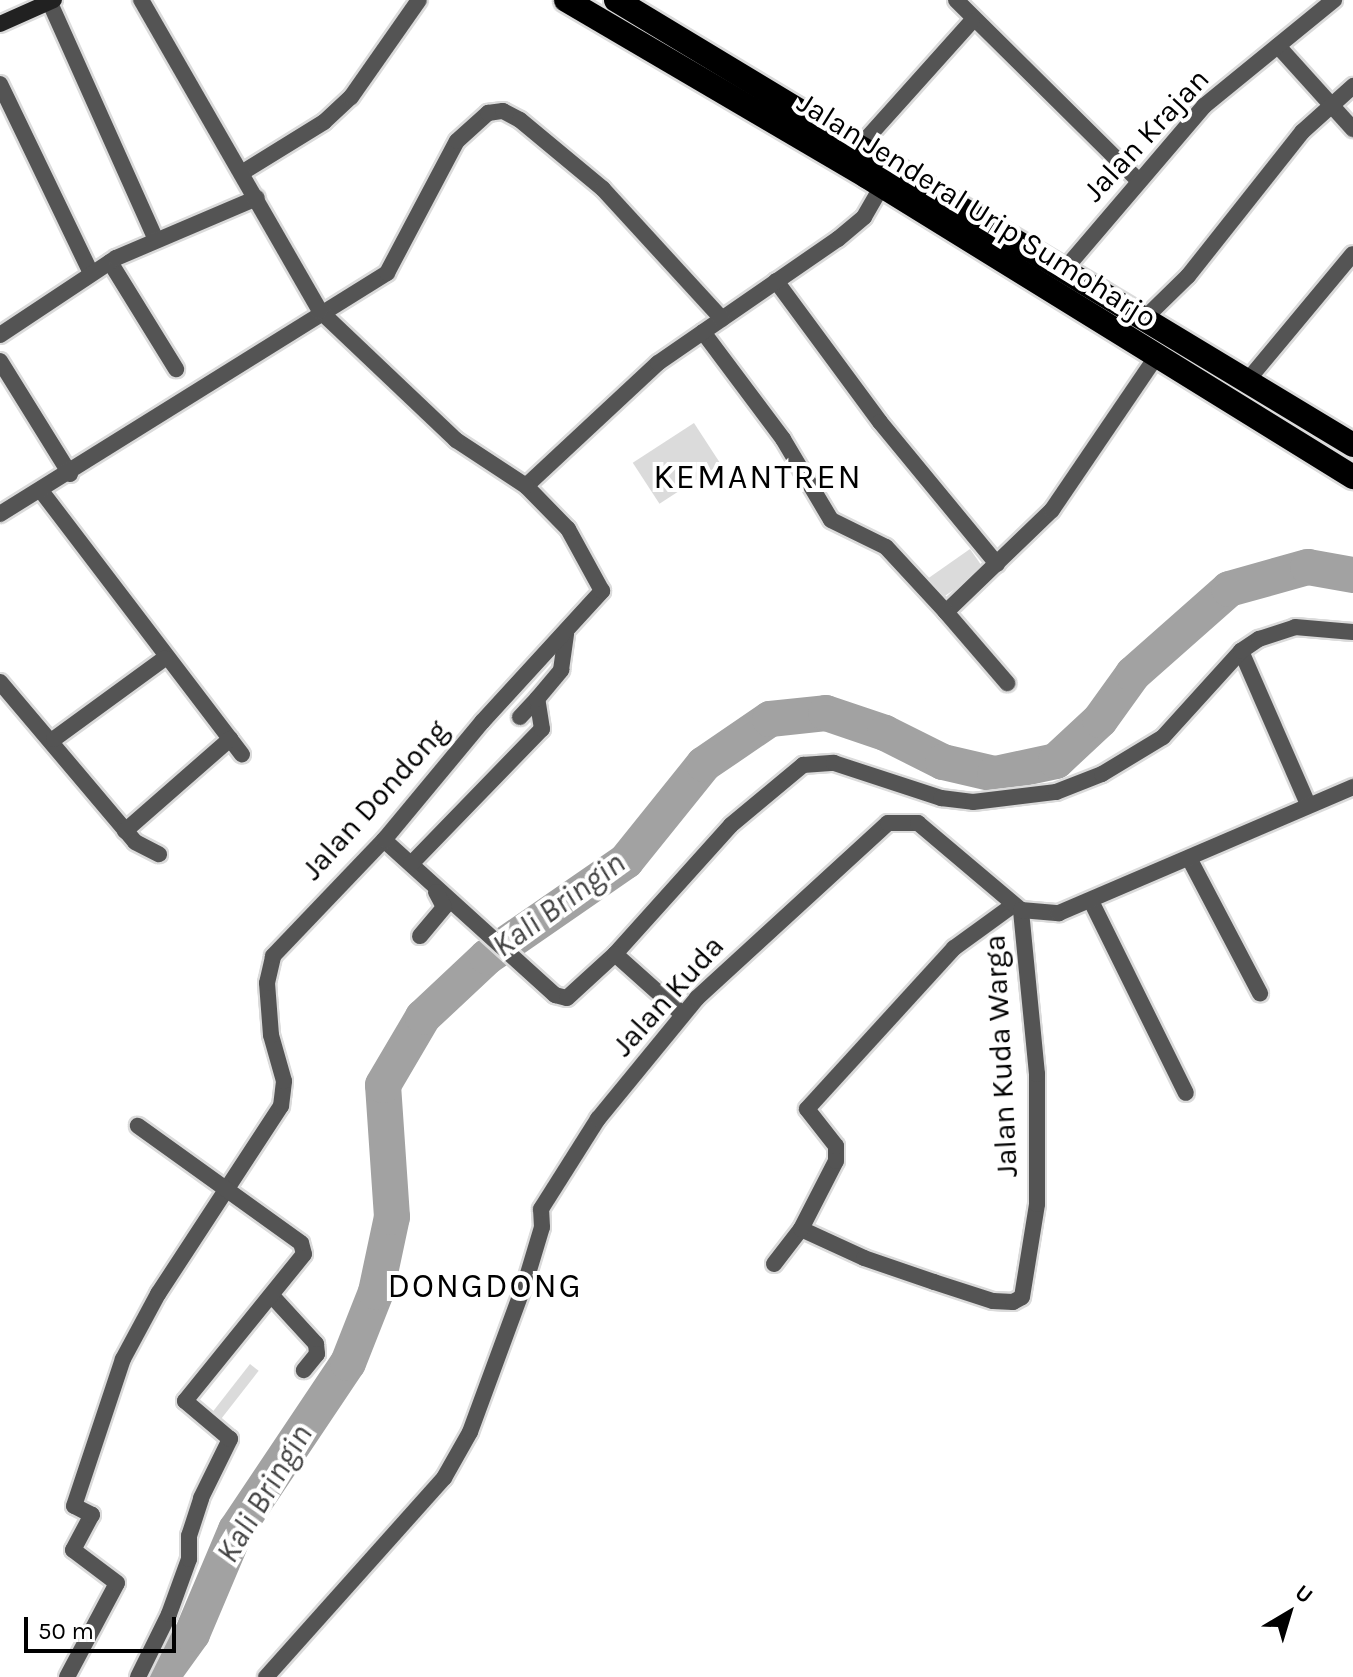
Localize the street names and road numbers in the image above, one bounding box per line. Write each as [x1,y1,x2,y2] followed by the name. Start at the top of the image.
[1075,61,1217,209] street label: Jalan Krajan
[791,84,1163,336] street label: Jalan Jenderal Urip Sumoharjo
[294,713,456,887] street label: Jalan Dondong
[605,928,731,1064] street label: Jalan Kuda
[977,934,1025,1178] street label: Jalan Kuda Warga

